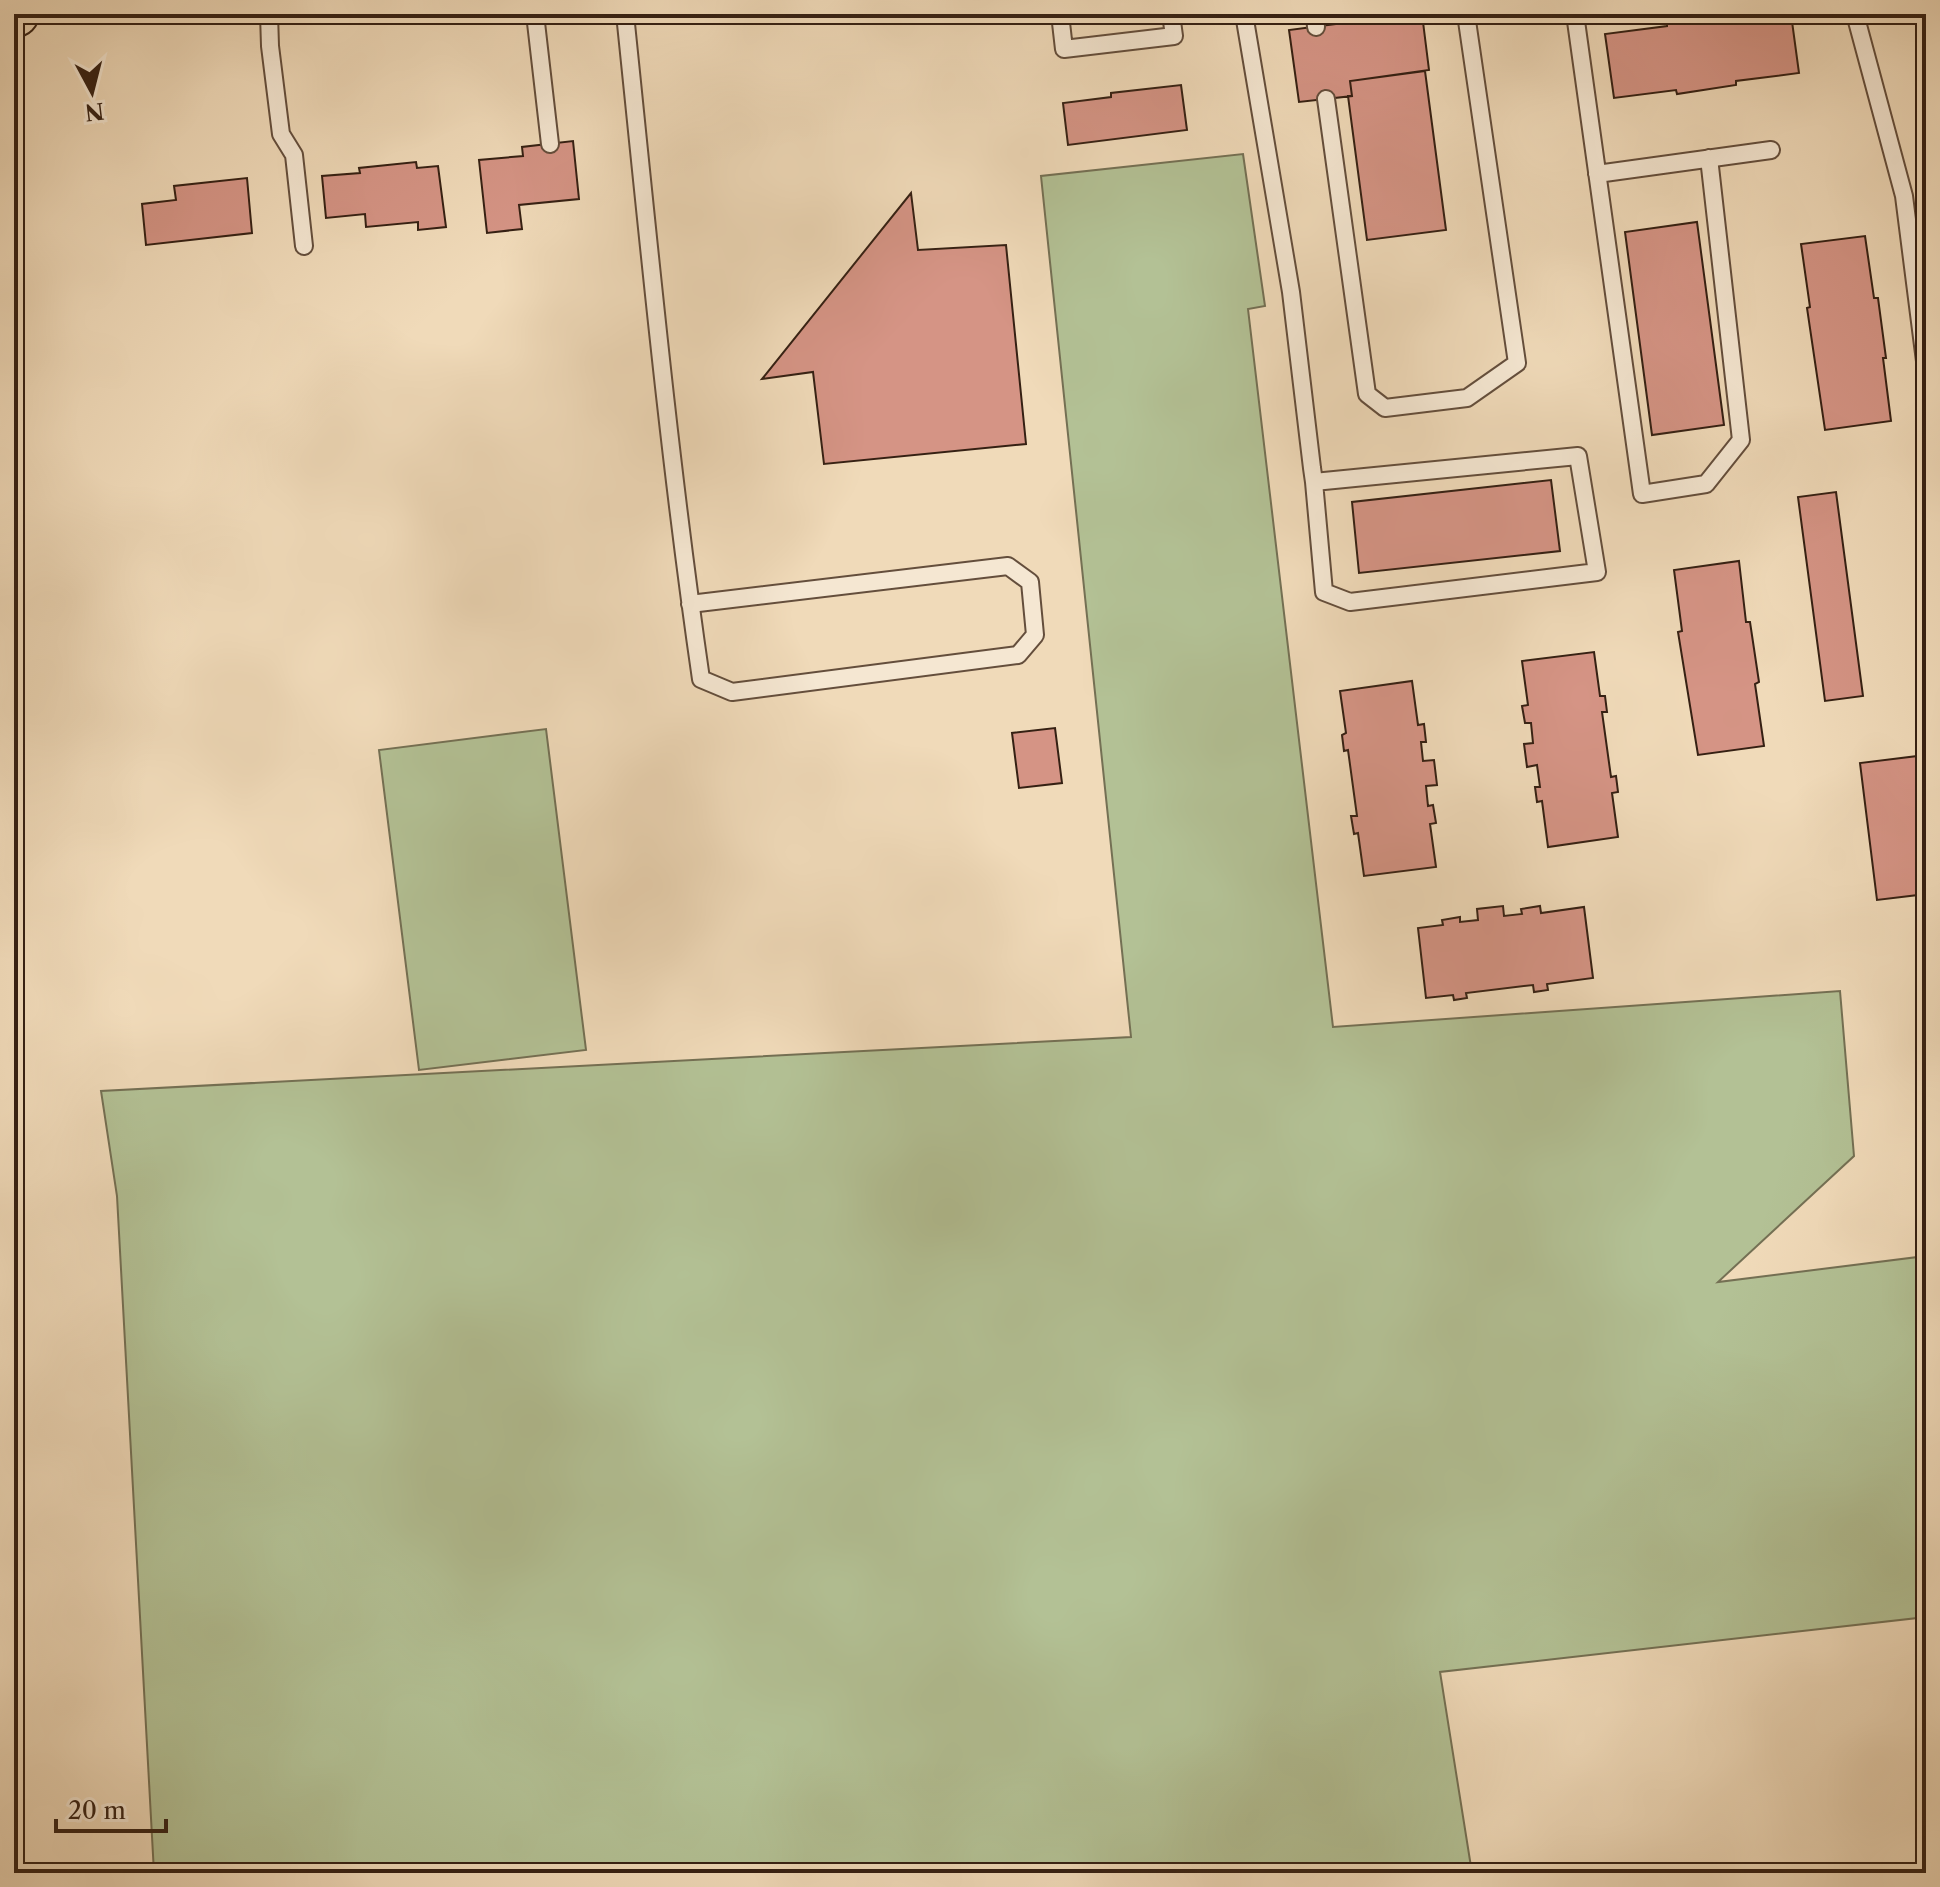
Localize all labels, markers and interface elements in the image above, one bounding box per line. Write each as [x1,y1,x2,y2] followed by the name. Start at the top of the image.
[52,52,132,132] north arrow
[83,97,106,126] text: N
[56,1783,166,1833] scale bar
[68,1796,126,1825] text: 20 m

